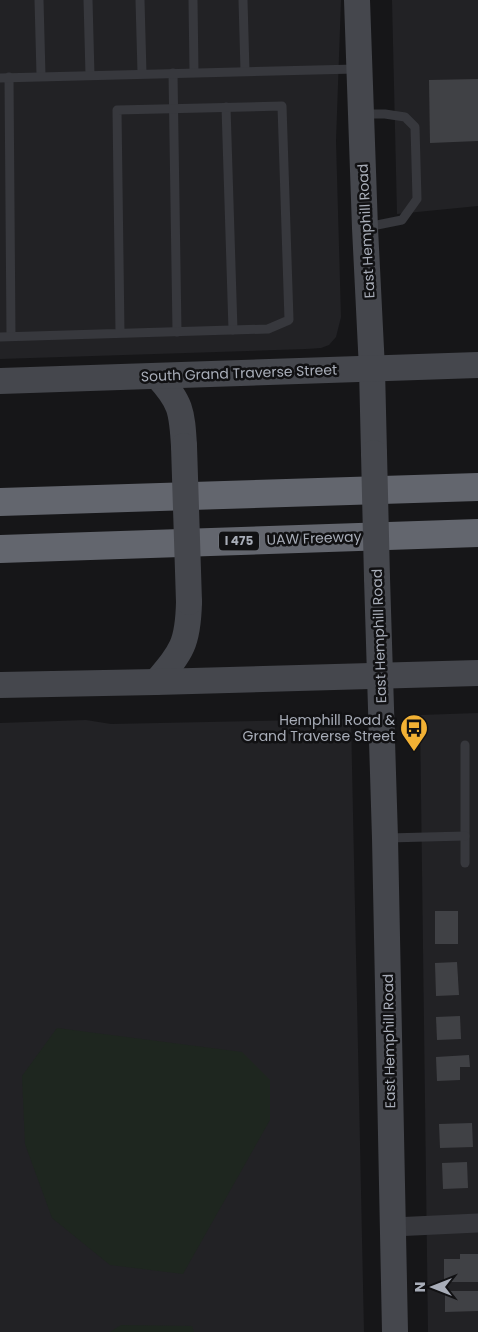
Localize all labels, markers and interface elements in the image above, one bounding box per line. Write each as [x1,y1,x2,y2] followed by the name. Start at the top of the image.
[352,163,380,299] street label: East Hemphill Road
[141,360,337,386] street label: South Grand Traverse Street
[266,526,362,550] street label: UAW Freeway
[219,532,259,550] road number: I 475
[367,568,391,704] street label: East Hemphill Road
[243,710,396,746] place label: Hemphill Road & Grand Traverse Street
[399,713,429,752] bus stop icon: Hemphill Road & Grand Traverse Street
[378,974,400,1108] street label: East Hemphill Road
[408,1262,458,1312] north arrow
[410,1282,430,1292] text: N

